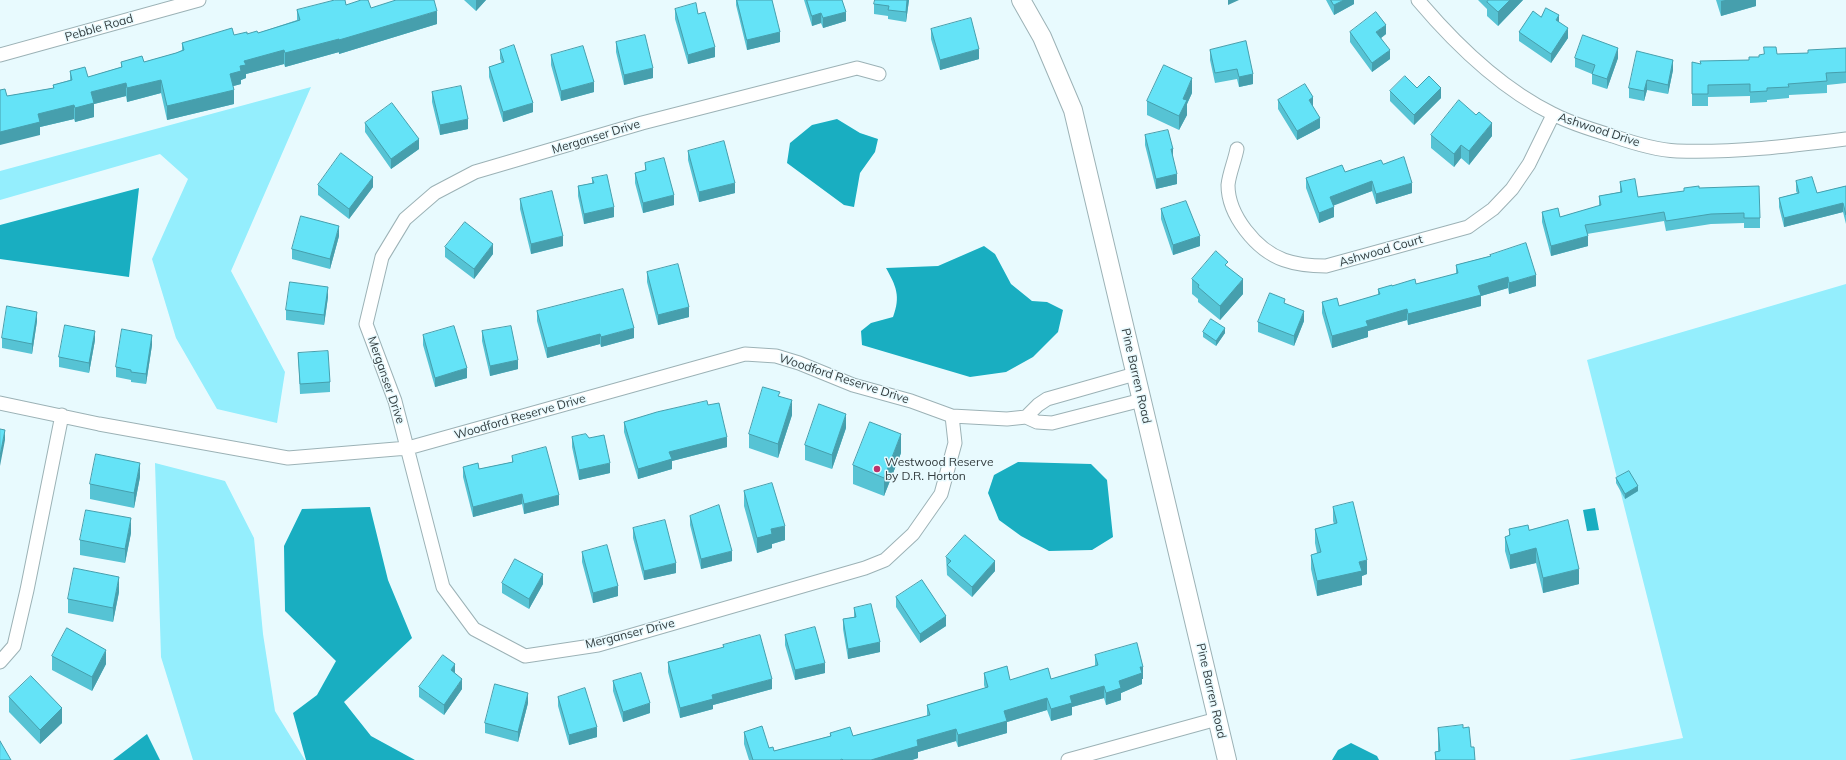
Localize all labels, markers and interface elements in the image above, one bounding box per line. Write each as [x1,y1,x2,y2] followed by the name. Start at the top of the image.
[63,11,135,45] street label: Pebble Road
[1556,110,1642,150] street label: Ashwood Drive
[550,117,642,157] street label: Merganser Drive
[1337,232,1425,270] street label: Ashwood Court
[1118,327,1154,425] street label: Pine Barren Road
[364,334,408,426] street label: Merganser Drive
[777,351,911,407] street label: Woodford Reserve Drive
[453,391,587,443] street label: Woodford Reserve Drive
[885,455,993,483] place label: Westwood Reserve by D.R. Horton
[872,464,882,474] marker: Westwood Reserve by D.R. Horton
[584,616,676,652] street label: Merganser Drive
[1193,642,1229,740] street label: Pine Barren Road

